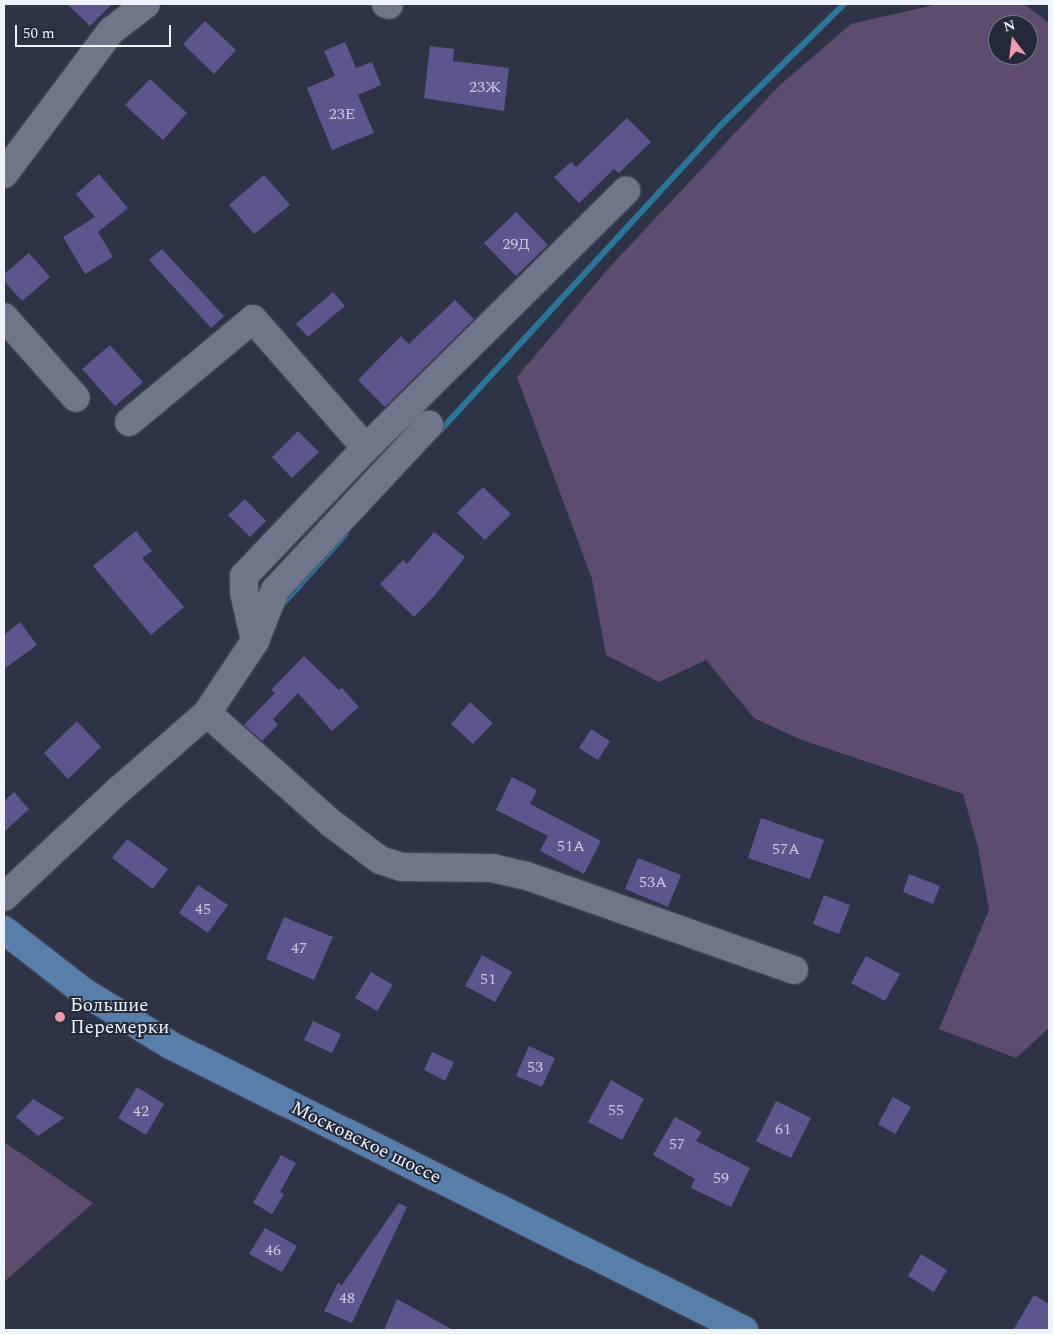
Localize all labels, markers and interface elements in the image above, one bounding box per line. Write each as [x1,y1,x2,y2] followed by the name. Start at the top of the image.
[1001,14,1017,38] text: N
[18,15,174,47] scale bar
[988,15,1038,65] north arrow
[23,22,55,45] text: 50 m
[469,77,501,97] house number: 23Ж
[329,104,355,124] house number: 23Е
[502,234,530,254] house number: 29Д
[557,836,585,856] house number: 51А
[772,839,800,859] house number: 57А
[639,872,667,892] house number: 53А
[195,899,211,919] house number: 45
[291,938,307,958] house number: 47
[480,969,496,989] house number: 51
[70,995,170,1039] place label: Большие Перемерки
[54,1011,66,1023] marker: Большие Перемерки
[527,1057,543,1077] house number: 53
[287,1097,445,1189] street label: Московское шоссе
[608,1100,624,1120] house number: 55
[133,1101,149,1121] house number: 42
[775,1119,791,1139] house number: 61
[669,1134,685,1154] house number: 57
[713,1168,729,1188] house number: 59
[265,1240,281,1260] house number: 46
[339,1288,355,1308] house number: 48

